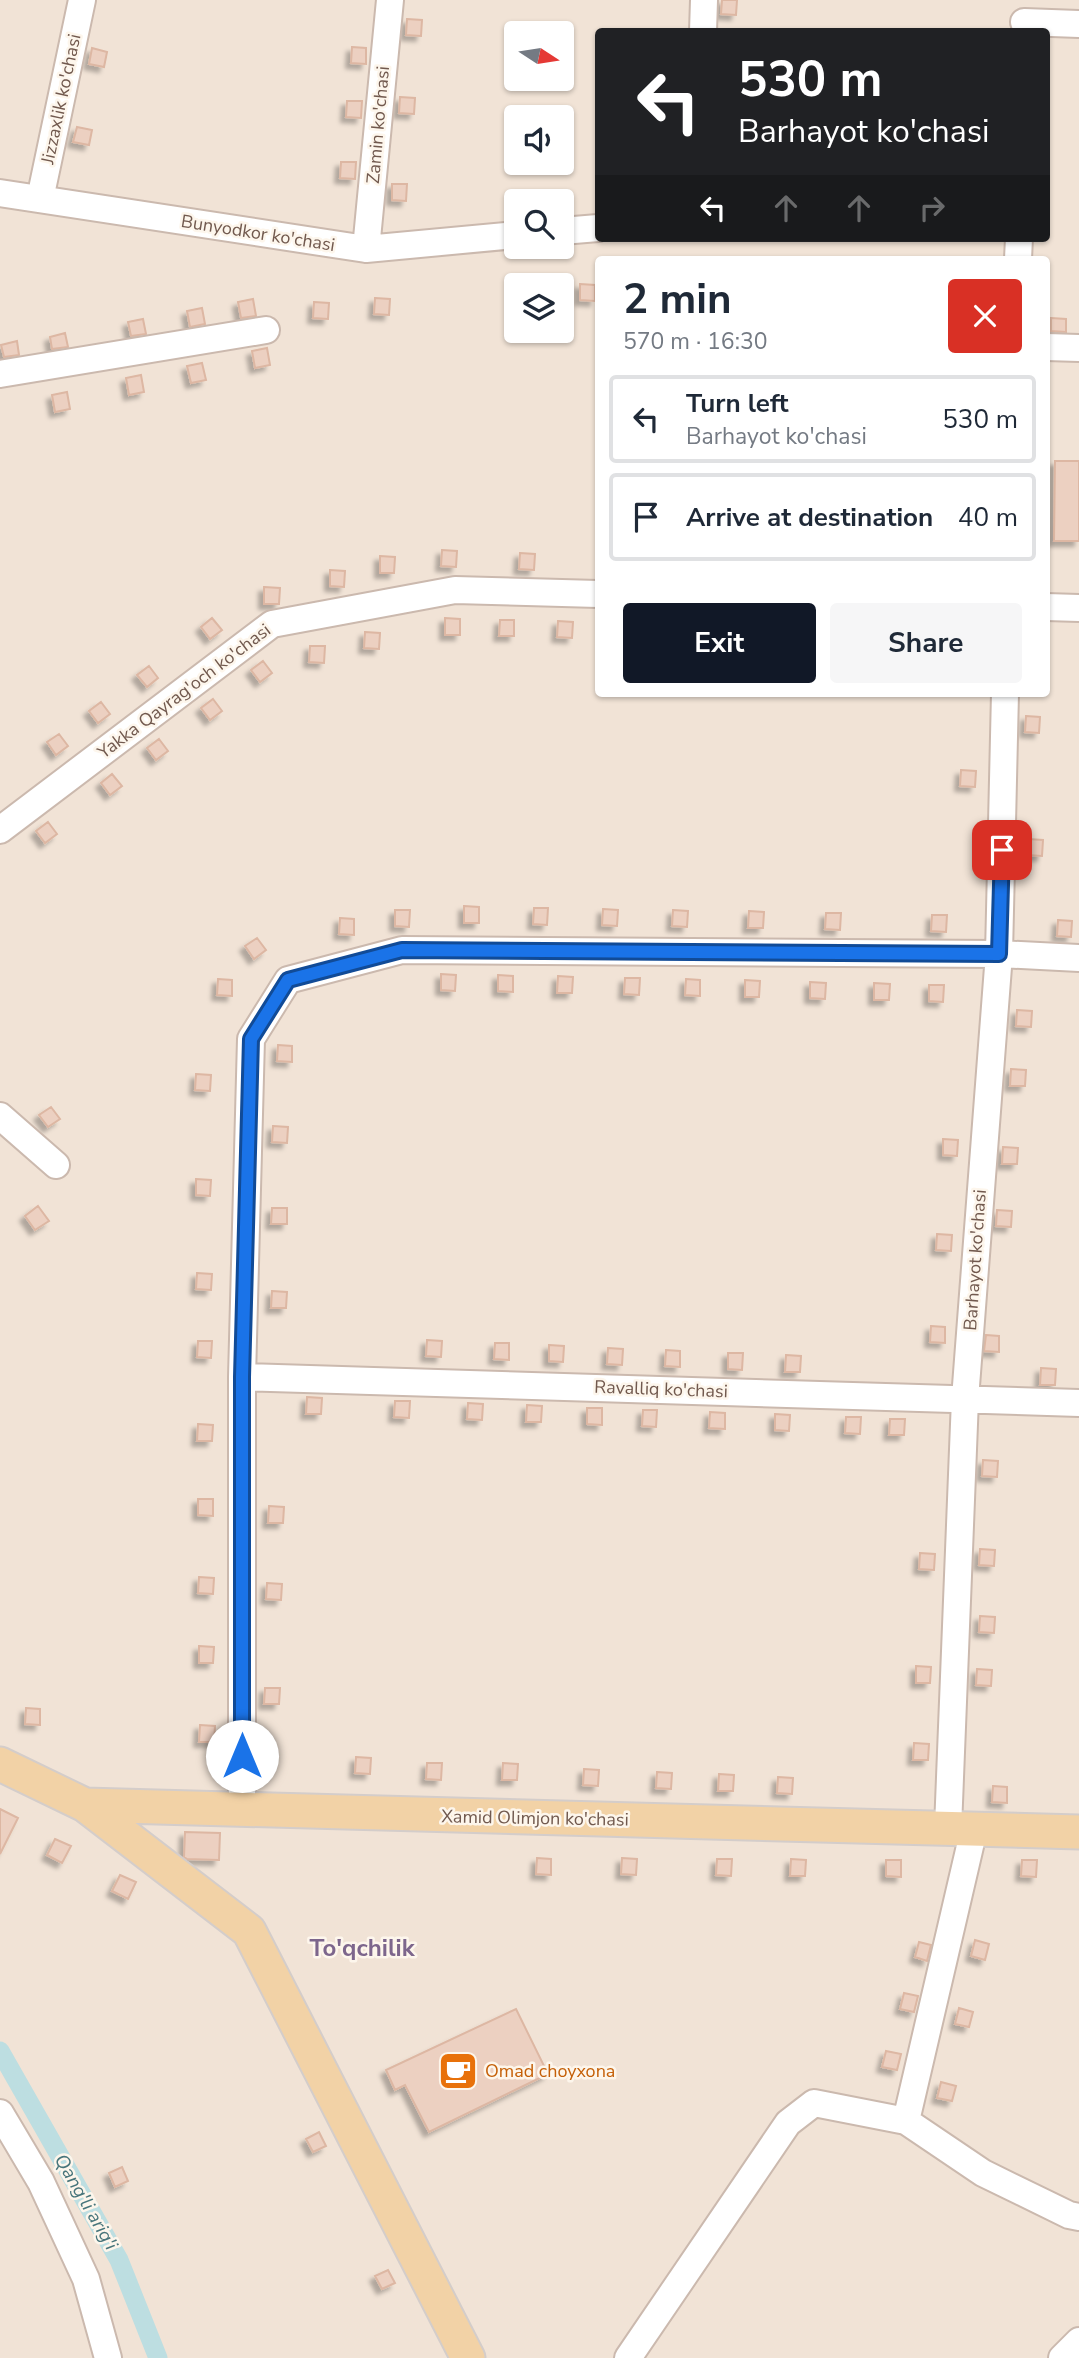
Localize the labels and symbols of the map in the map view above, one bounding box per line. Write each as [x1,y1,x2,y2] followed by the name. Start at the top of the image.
[504,21,574,91] north arrow
[35,32,87,167] street label: Jizzaxlik ko'chasi
[361,65,395,185] street label: Zamin ko'chasi
[179,209,337,257] street label: Bunyodkor ko'chasi
[92,618,275,765] street label: Yakka Qayrag'och ko'chasi
[972,820,1032,880] pin
[958,1189,992,1331] street label: Barhayot ko'chasi
[594,1375,728,1403] street label: Ravalliq ko'chasi
[205,1719,279,1793] position arrow
[441,1804,629,1832] street label: Xamid Olimjon ko'chasi
[309,1932,416,1964] district label: To'qchilik
[437,2050,479,2092] cafe icon: Omad choyxona
[485,2059,615,2083] place label: Omad choyxona
[48,2149,124,2255] water label: Qang'li arig'i

